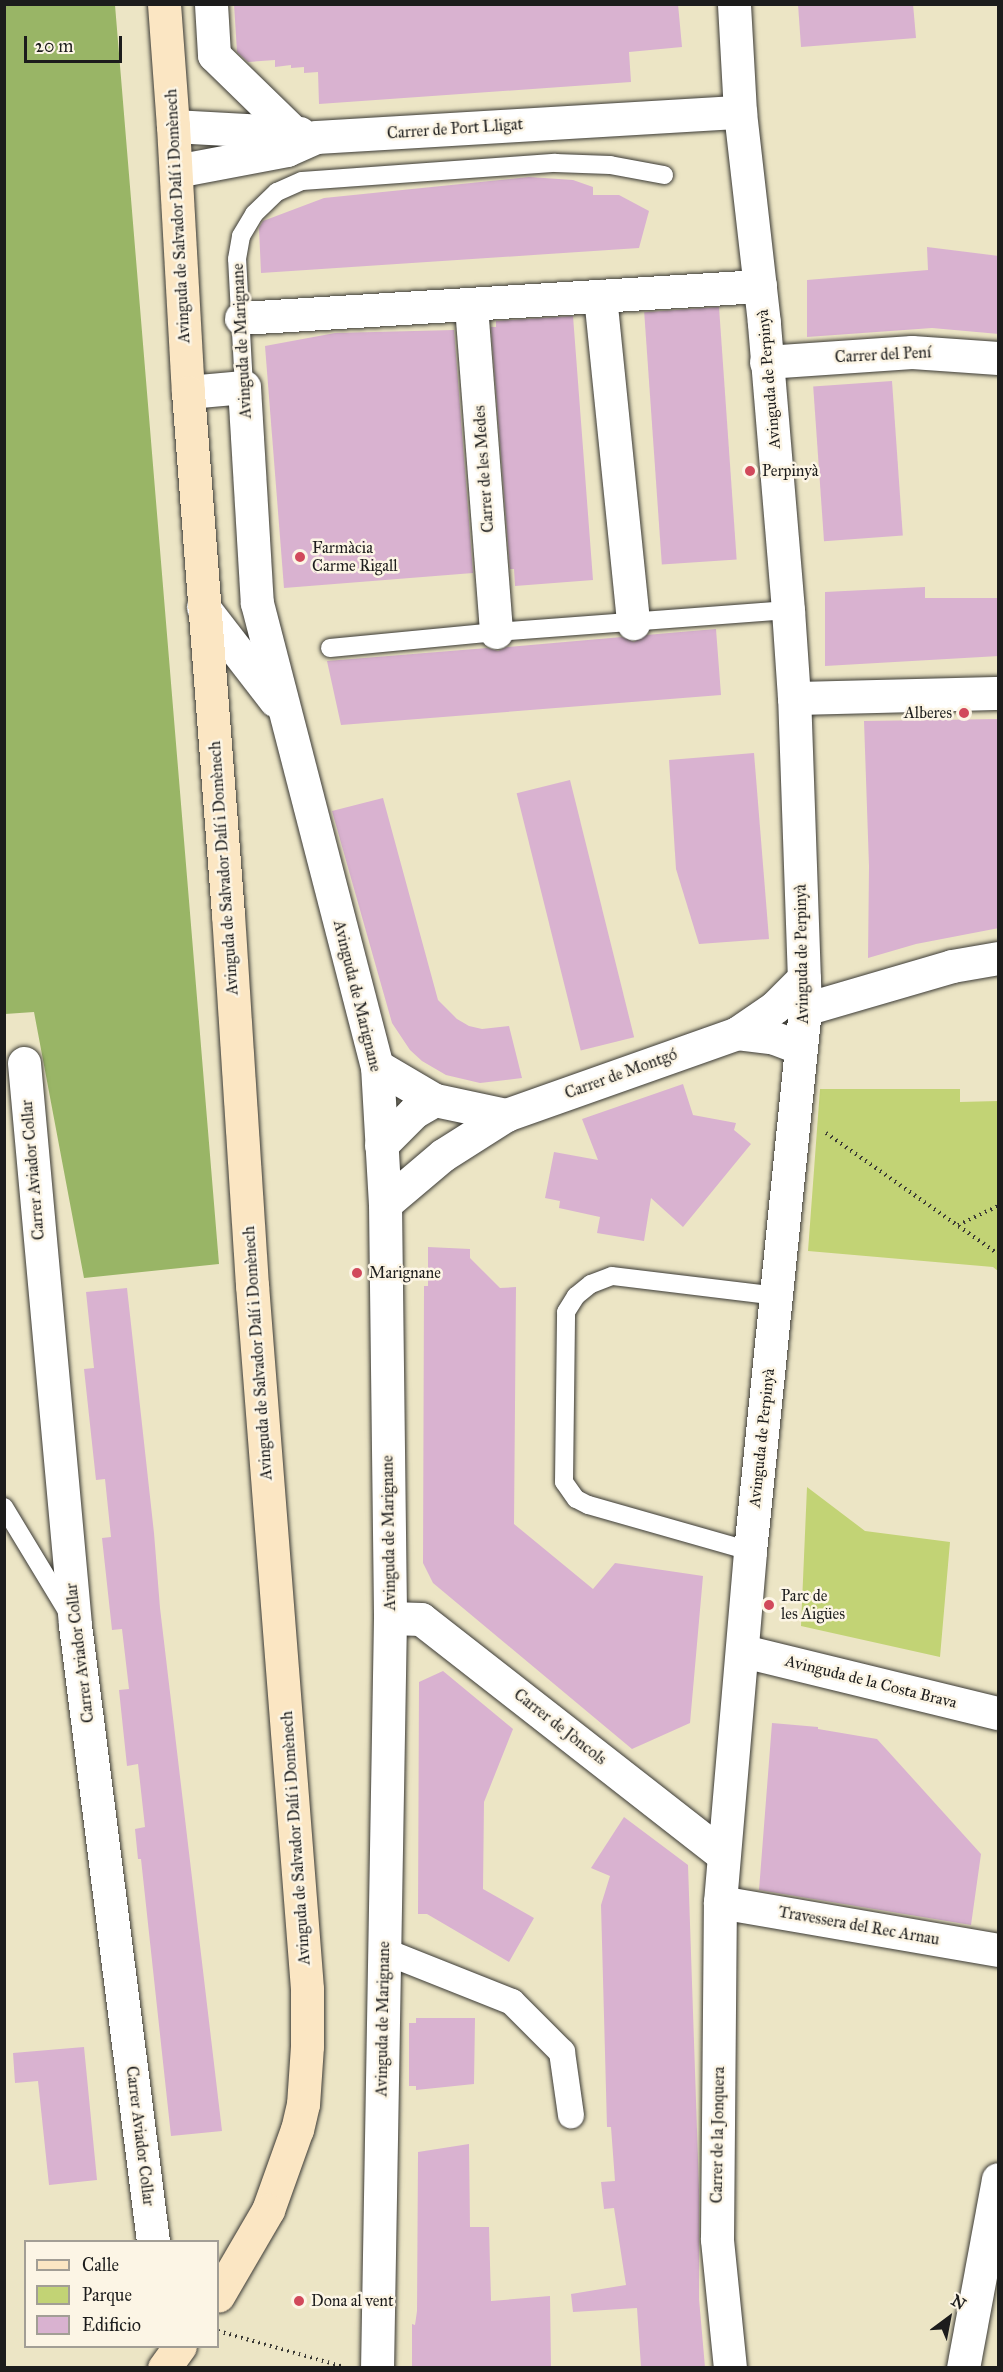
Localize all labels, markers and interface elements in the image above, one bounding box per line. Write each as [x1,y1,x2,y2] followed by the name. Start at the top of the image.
[27,24,124,62] scale bar
[35,35,73,57] text: 20 m
[162,88,194,344] street label: Avinguda de Salvador Dalí i Domènech
[386,115,524,143] street label: Carrer de Port Lligat
[228,263,256,419] street label: Avinguda de Marignane
[753,308,785,450] street label: Avinguda de Perpinyà
[834,343,932,367] street label: Carrer del Pení
[470,405,498,533] street label: Carrer de les Medes
[762,461,818,481] place label: Perpinyà
[743,464,757,478] marker: Perpinyà
[312,538,398,576] place label: Farmàcia Carme Rigall
[293,550,307,564] marker: Farmàcia Carme Rigall
[904,703,952,723] place label: Alberes
[957,706,971,720] marker: Alberes
[206,740,242,996] street label: Avinguda de Salvador Dalí i Domènech
[791,884,813,1024] street label: Avinguda de Perpinyà
[329,918,385,1074] street label: Avinguda de Marignane
[562,1045,680,1103] street label: Carrer de Montgó
[17,1099,49,1241] street label: Carrer Aviador Collar
[240,1225,276,1481] street label: Avinguda de Salvador Dalí i Domènech
[369,1263,441,1283] place label: Marignane
[350,1266,364,1280] marker: Marignane
[745,1367,779,1509] street label: Avinguda de Perpinyà
[378,1455,400,1611] street label: Avinguda de Marignane
[62,1582,98,1724] street label: Carrer Aviador Collar
[781,1586,845,1624] place label: Parc de les Aigües
[762,1598,776,1612] marker: Parc de les Aigües
[783,1651,959,1713] street label: Avinguda de la Costa Brava
[510,1685,610,1769] street label: Carrer de Jòncols
[278,1710,314,1966] street label: Avinguda de Salvador Dalí i Domènech
[777,1902,941,1950] street label: Travessera del Rec Arnau
[372,1941,394,2097] street label: Avinguda de Marignane
[122,2065,158,2207] street label: Carrer Aviador Collar
[707,2066,729,2204] street label: Carrer de la Jonquera
[24,2240,219,2348] legend
[82,2254,119,2276] text: Calle
[82,2284,132,2306] text: Parque
[919,2288,979,2348] north arrow
[311,2291,394,2311] place label: Dona al vent
[948,2291,970,2314] text: N
[292,2294,306,2308] marker: Dona al vent
[82,2314,141,2336] text: Edificio

